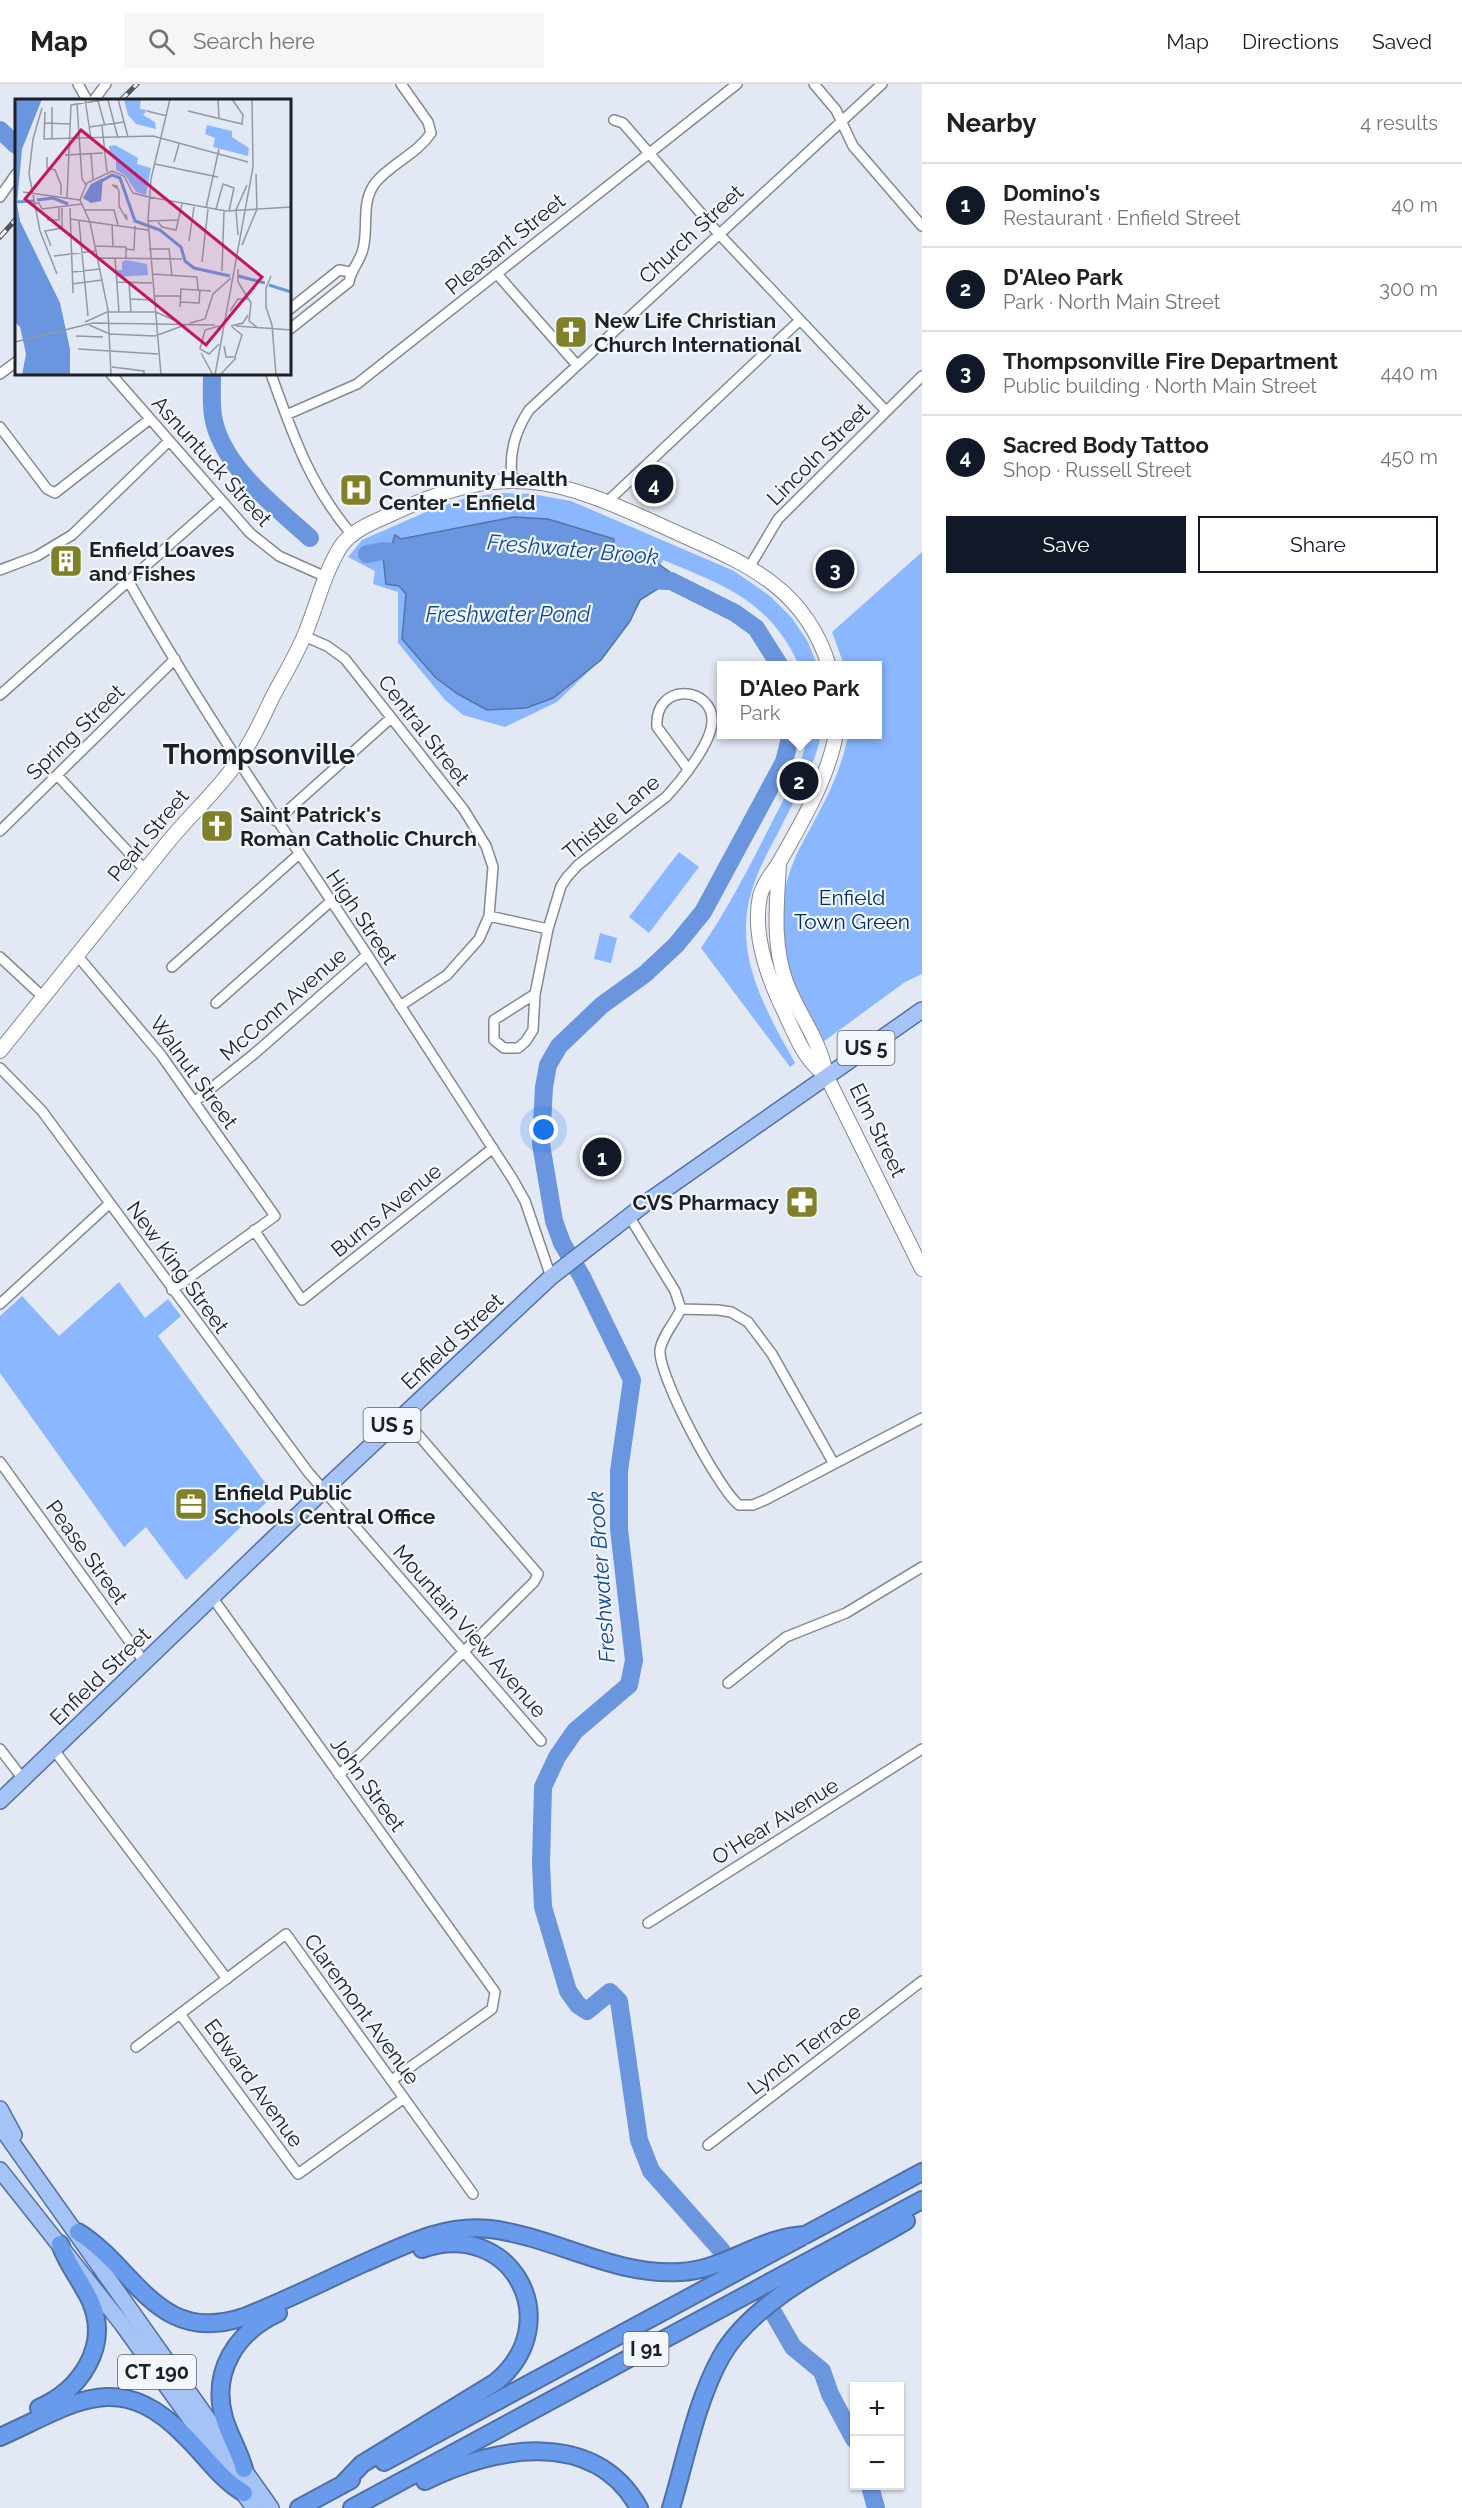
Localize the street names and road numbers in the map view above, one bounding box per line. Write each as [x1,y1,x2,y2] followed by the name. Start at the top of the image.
[634,179,748,289] street label: Church Street
[440,188,570,300] street label: Pleasant Street
[147,391,277,531] street label: Asnuntuck Street
[762,398,874,510] street label: Lincoln Street
[373,670,475,790] street label: Central Street
[21,679,129,785] street label: Spring Street
[558,769,664,865] street label: Thistle Lane
[102,784,194,886] street label: Pearl Street
[321,865,403,969] street label: High Street
[215,942,351,1066] street label: McConn Avenue
[145,1011,243,1133] street label: Walnut Street
[838,1031,894,1065] road number: US 5
[845,1079,911,1181] street label: Elm Street
[326,1158,446,1262] street label: Burns Avenue
[122,1196,234,1338] street label: New King Street
[396,1288,508,1394] street label: Enfield Street
[364,1408,420,1442] road number: US 5
[41,1495,133,1609] street label: Pease Street
[388,1539,552,1723] street label: Mountain View Avenue
[45,1622,155,1730] street label: Enfield Street
[325,1732,411,1836] street label: John Street
[707,1772,843,1870] street label: O'Hear Avenue
[299,1929,425,2089] street label: Claremont Avenue
[742,1998,866,2100] street label: Lynch Terrace
[199,2014,309,2152] street label: Edward Avenue
[624,2332,668,2366] road number: I 91
[118,2355,196,2389] road number: CT 190

